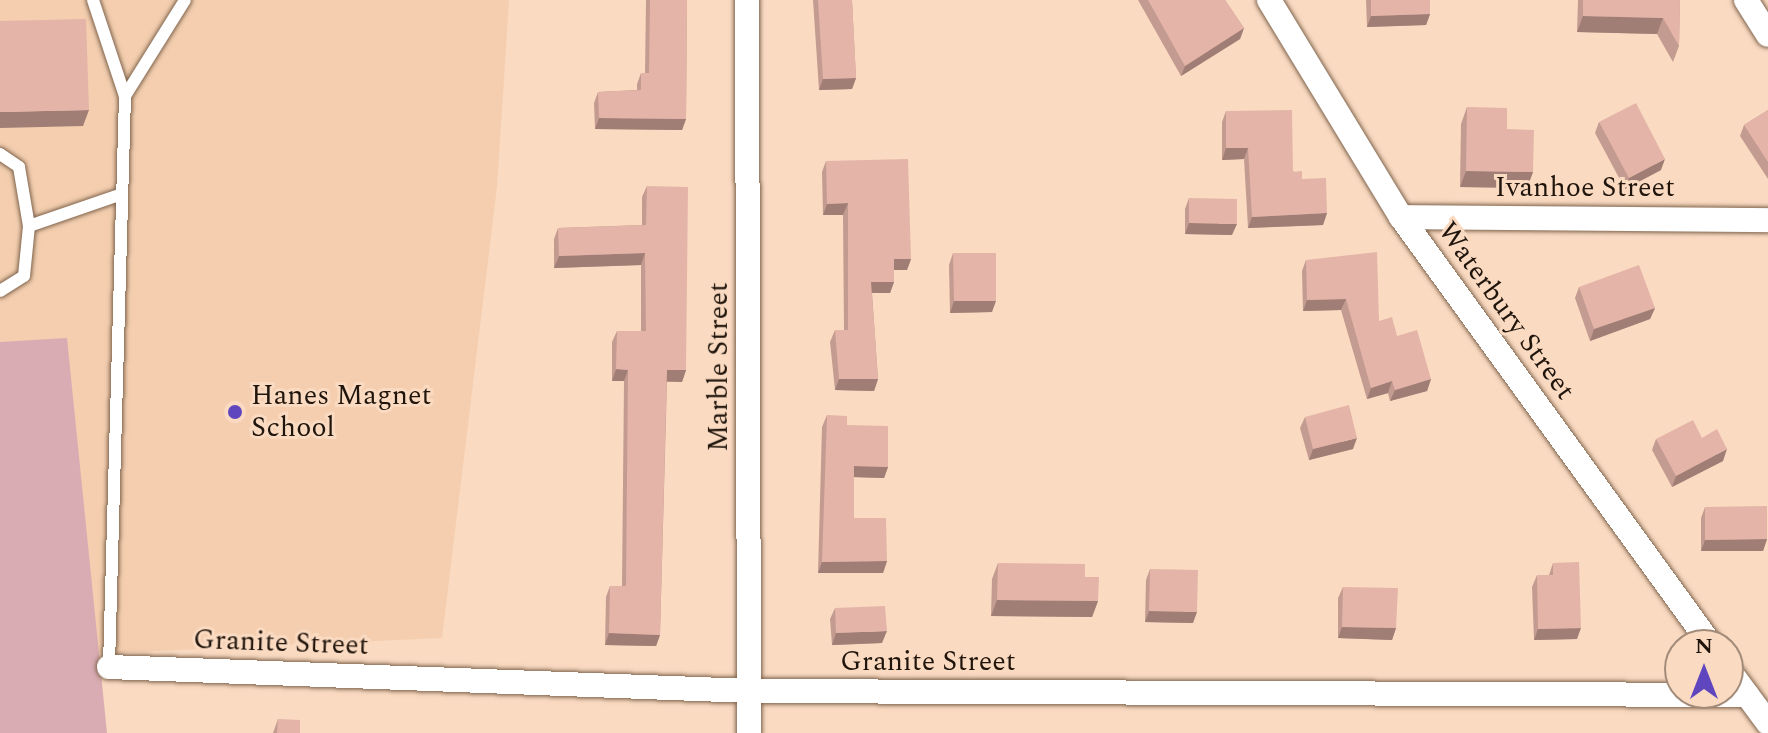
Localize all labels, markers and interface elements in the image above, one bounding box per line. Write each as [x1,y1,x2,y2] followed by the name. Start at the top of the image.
[1495,171,1675,205] street label: Ivanhoe Street
[1430,216,1582,406] street label: Waterbury Street
[702,282,736,452] street label: Marble Street
[251,379,431,445] place label: Hanes Magnet School
[226,403,244,421] marker: Hanes Magnet School
[193,623,369,663] street label: Granite Street
[1664,629,1744,709] north arrow
[1695,630,1713,663] text: N
[840,645,1016,679] street label: Granite Street

